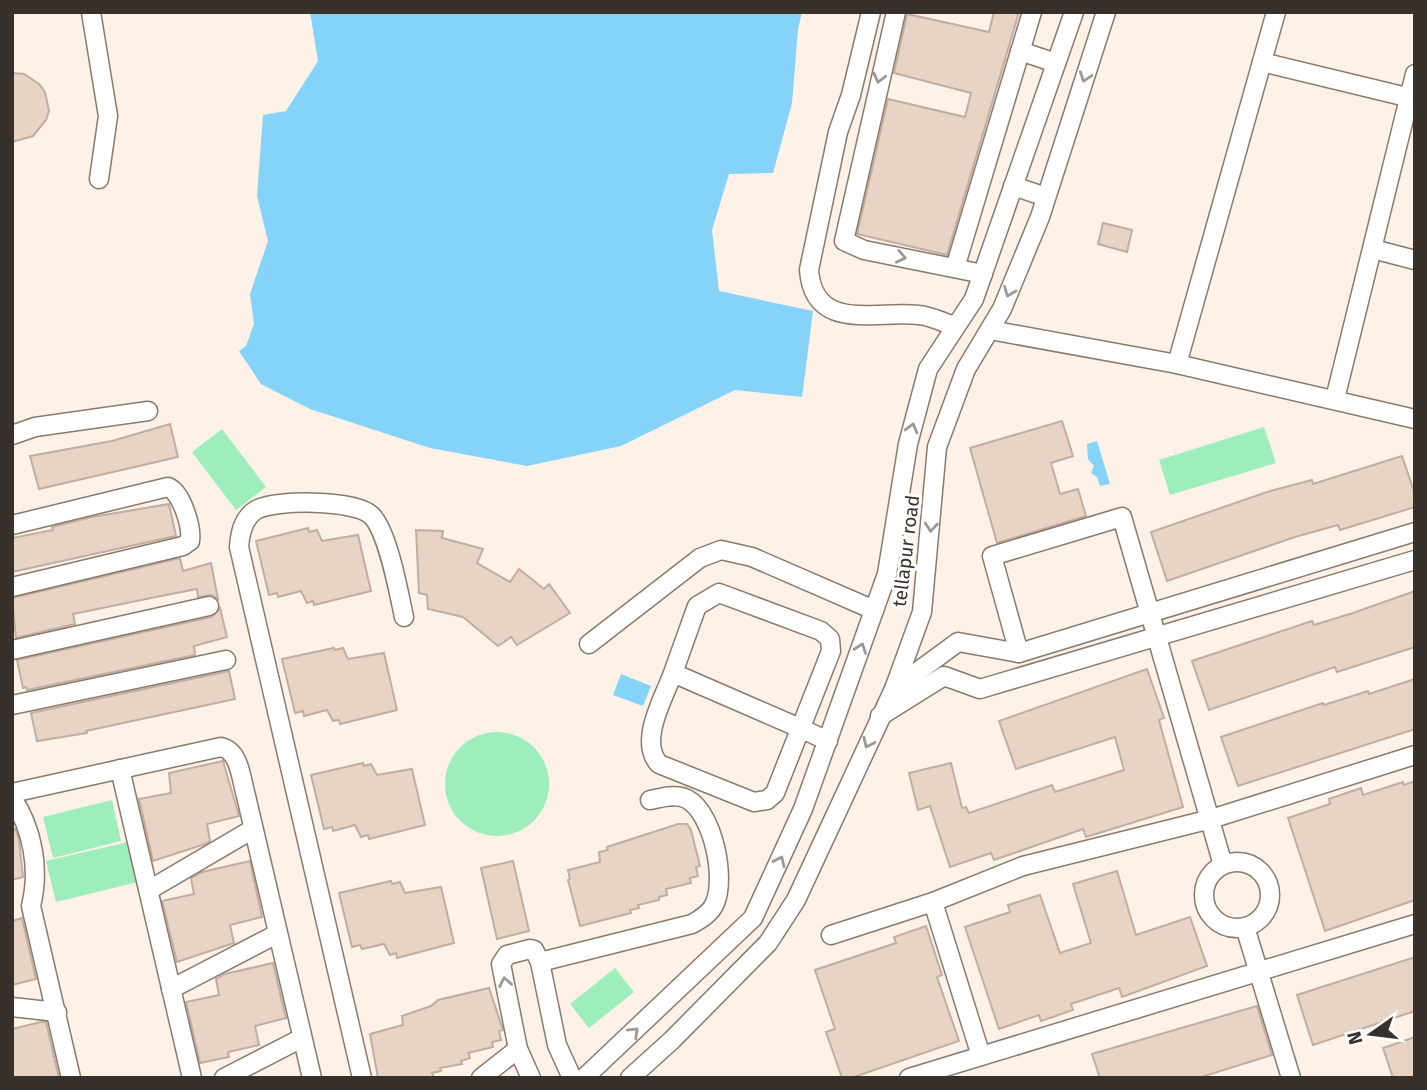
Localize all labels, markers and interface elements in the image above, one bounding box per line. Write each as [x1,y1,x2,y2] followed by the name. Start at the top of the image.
[1079,71,1094,83] one-way arrow
[873,72,887,84] one-way arrow
[895,249,907,264] one-way arrow
[1004,285,1018,297] one-way arrow
[904,422,918,434] one-way arrow
[888,494,924,608] street label: tellapur road
[924,522,939,533] one-way arrow
[853,643,867,655] one-way arrow
[862,736,876,748] one-way arrow
[771,856,785,868] one-way arrow
[498,976,513,988] one-way arrow
[1336,999,1406,1069] north arrow
[626,1027,639,1040] one-way arrow
[1342,1029,1368,1047] text: N

